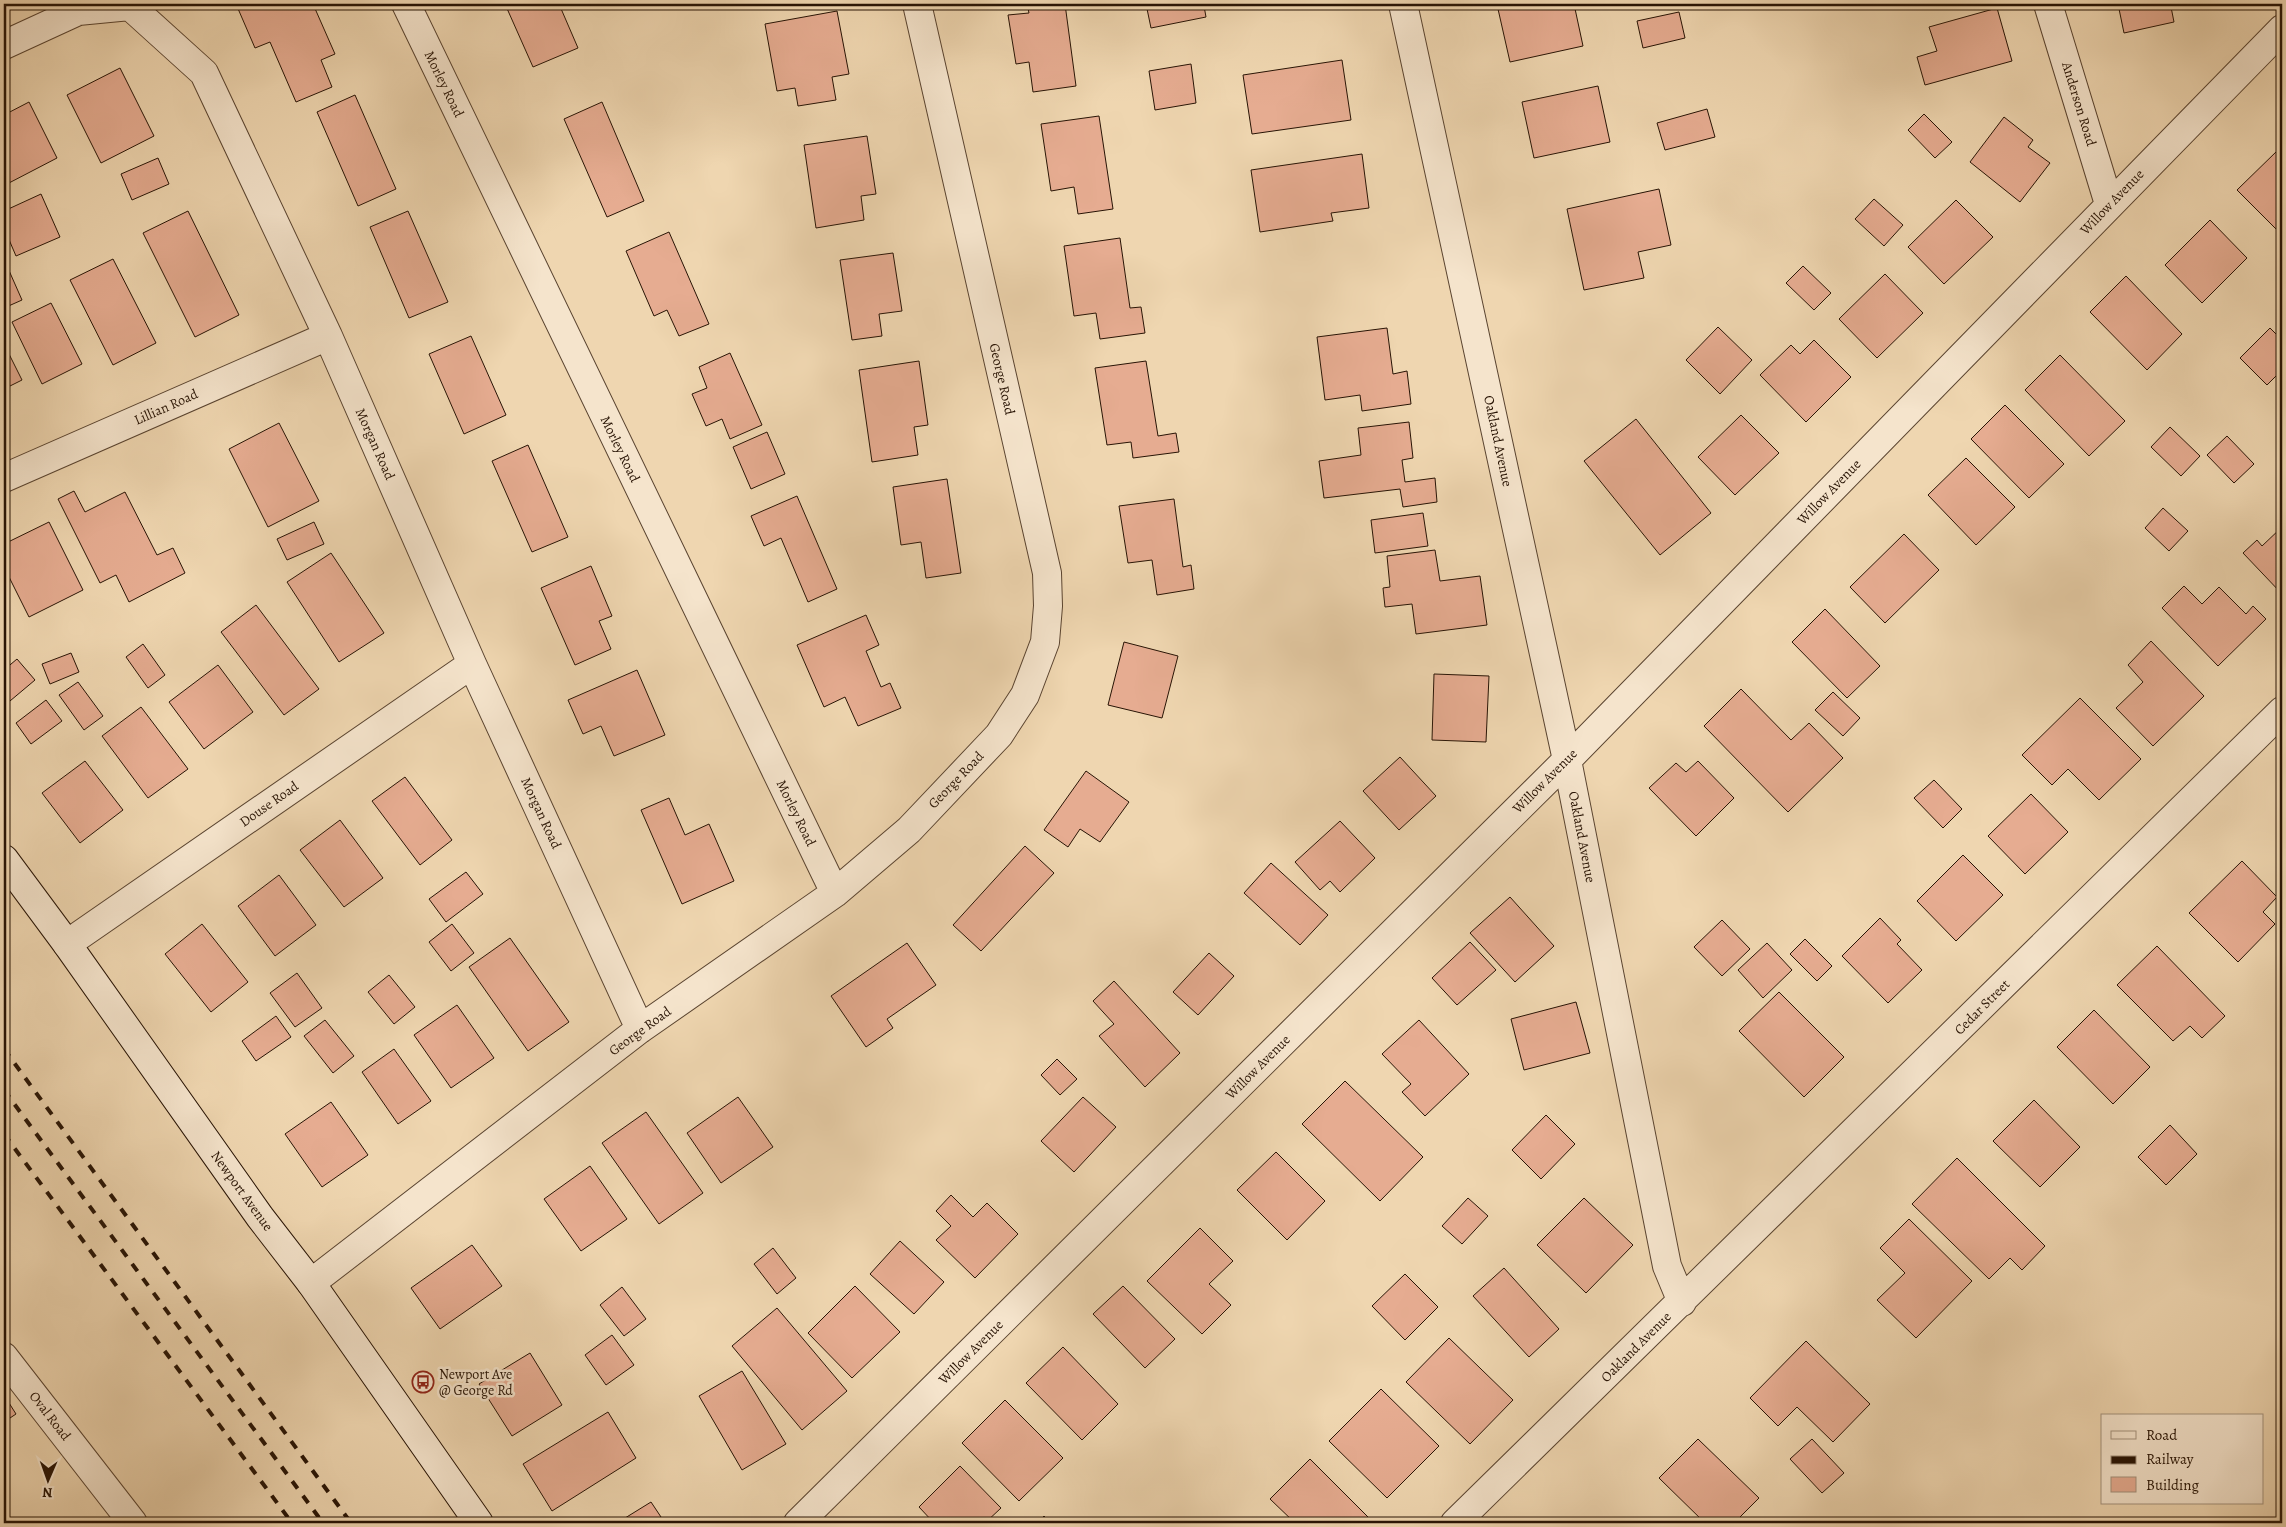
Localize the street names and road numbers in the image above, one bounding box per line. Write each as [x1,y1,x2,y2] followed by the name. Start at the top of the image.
[420,48,468,121] street label: Morley Road
[2057,59,2101,149] street label: Anderson Road
[2075,165,2148,240] street label: Willow Avenue
[985,341,1020,417] street label: George Road
[131,384,201,429] street label: Lillian Road
[1479,394,1517,488] street label: Oakland Avenue
[351,405,400,483] street label: Morgan Road
[596,413,644,486] street label: Morley Road
[1792,455,1865,530] street label: Willow Avenue
[1508,744,1582,818] street label: Willow Avenue
[924,747,988,813] street label: George Road
[516,774,566,852] street label: Morgan Road
[236,776,303,831] street label: Douse Road
[772,777,820,850] street label: Morley Road
[1564,790,1600,884] street label: Oakland Avenue
[1950,975,2014,1039] street label: Cedar Street
[605,1002,675,1060] street label: George Road
[1221,1030,1295,1104] street label: Willow Avenue
[206,1147,278,1235] street label: Newport Avenue
[1596,1307,1676,1387] street label: Oakland Avenue
[934,1315,1008,1389] street label: Willow Avenue
[25,1387,76,1445] street label: Oval Road

